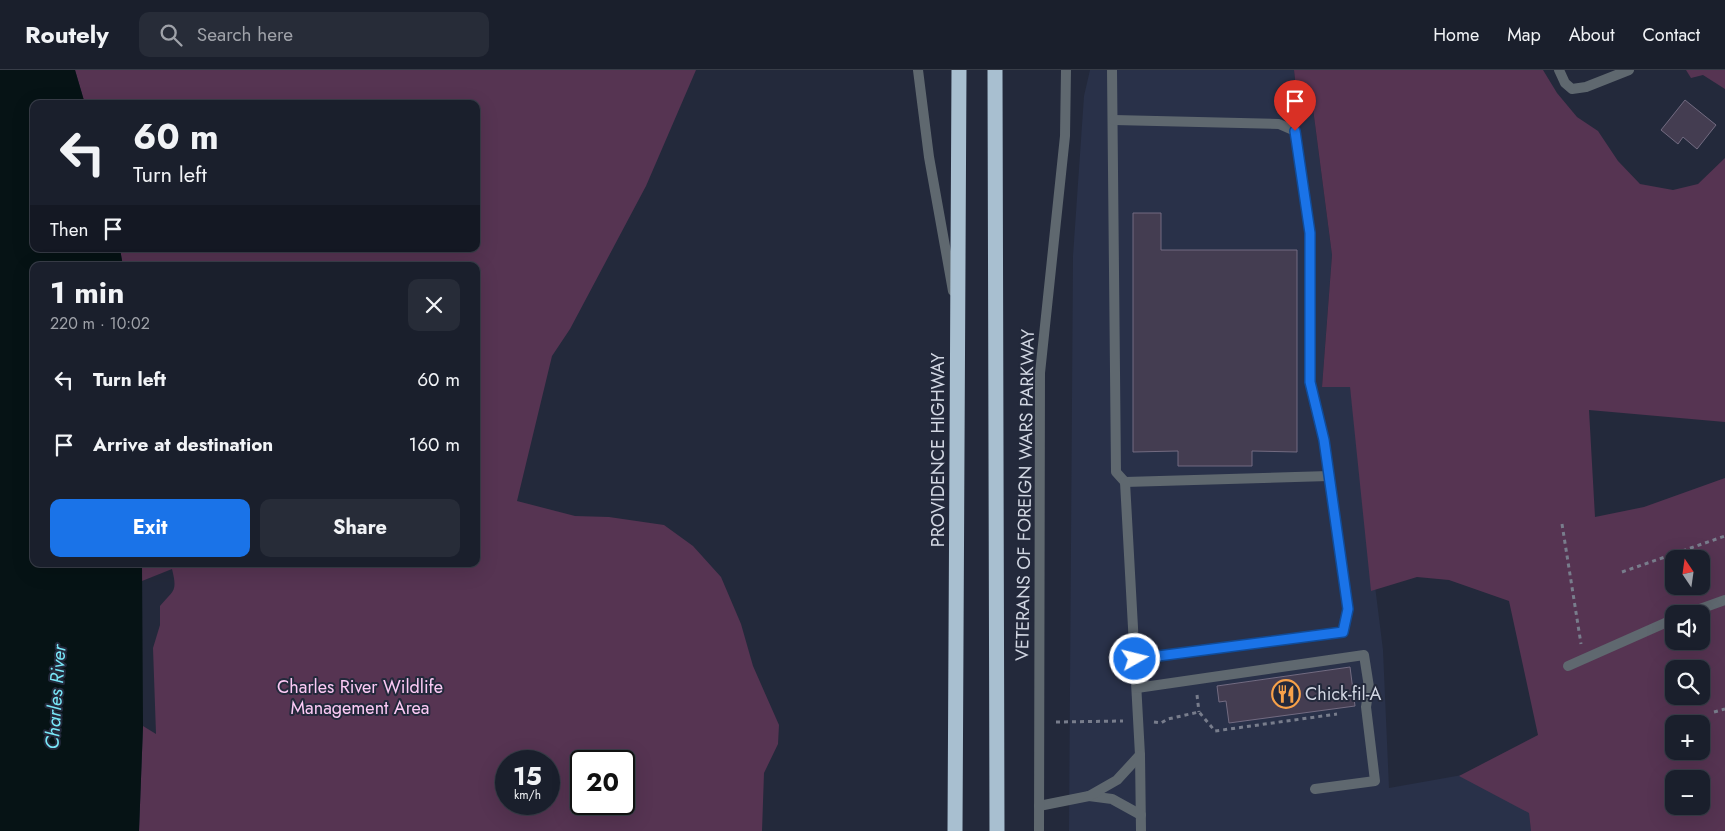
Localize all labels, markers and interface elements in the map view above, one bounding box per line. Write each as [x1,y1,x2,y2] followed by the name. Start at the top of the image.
[139,12,489,57] search box
[25,17,109,52] text: Routely
[157,21,185,49] icon: search
[197,21,293,48] text: Search here
[1433,22,1479,48] text: Home
[1507,22,1541,48] text: Map
[1569,22,1614,48] text: About
[1642,22,1700,48] text: Contact
[1274,80,1316,131] pin
[1281,87,1309,115] icon: arrive
[133,112,219,162] text: 60 m
[50,120,115,185] icon: left
[133,158,207,190] text: Turn left
[99,215,127,243] icon: arrive
[50,216,89,243] text: Then
[50,271,124,314] text: 1 min
[408,279,460,331] button: close
[50,312,150,335] text: 220 m · 10:02
[1009,328,1041,661] street label: VETERANS OF FOREIGN WARS PARKWAY
[925,352,951,547] street label: PROVIDENCE HIGHWAY
[50,366,78,394] icon: left
[93,366,166,393] text: Turn left
[417,366,460,393] text: 60 m
[50,431,78,459] icon: arrive
[93,431,273,458] text: Arrive at destination
[409,431,460,458] text: 160 m
[50,499,250,557] button: Exit
[260,499,460,557] button: Share
[1665,550,1710,595] north arrow
[1665,550,1710,815] map controls
[1665,605,1710,650] button: sound
[1108,632,1160,684] position arrow
[38,642,73,750] water label: Charles River
[1665,660,1710,705] button: search
[277,674,443,721] park label: Charles River Wildlife Management Area
[1271,679,1301,709] restaurant icon: Chick-fil-A
[1305,681,1382,707] place label: Chick-fil-A
[1665,715,1710,760] button: +
[570,750,635,815] speed limit sign: 20
[513,758,542,794] text: 15
[1665,770,1710,815] button: −
[514,786,541,804] text: km/h

